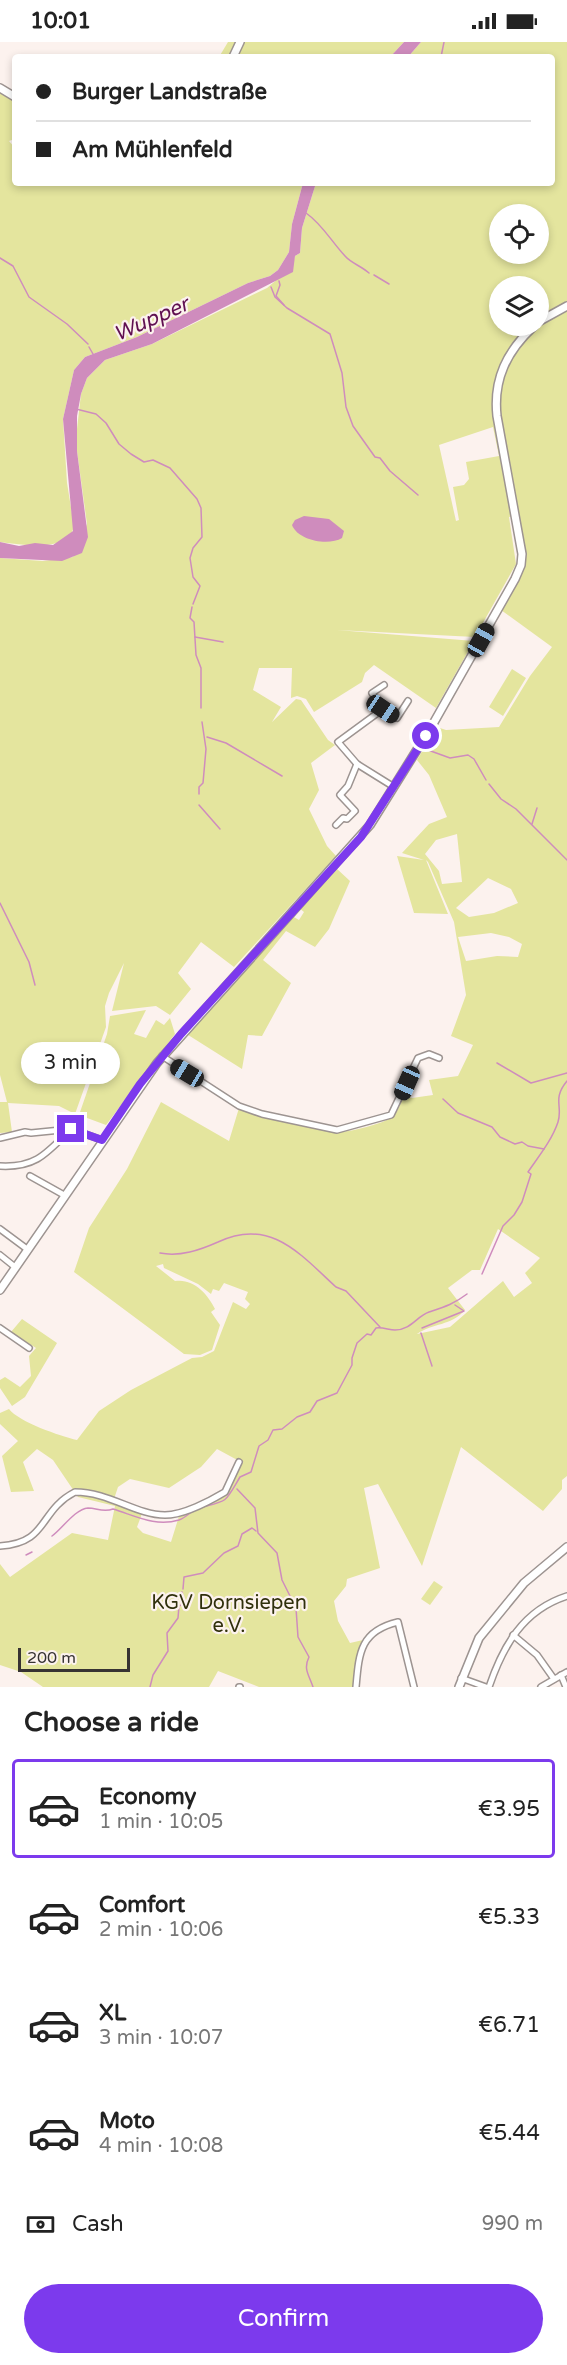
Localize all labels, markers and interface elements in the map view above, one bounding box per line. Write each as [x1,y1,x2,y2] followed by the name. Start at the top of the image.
[30,8,91,34] text: 10:01
[72,79,267,105] text: Burger Landstraße
[72,137,233,163] text: Am Mühlenfeld
[489,204,549,336] map controls
[489,204,549,264] button: locate
[489,276,549,336] button: layers
[110,291,195,347] water label: Wupper
[464,620,498,660] car
[363,691,403,727] car
[412,722,439,749] route start
[22,1042,121,1084] callout: 3 min
[44,1051,97,1075] text: 3 min
[167,1056,207,1090] car
[391,1063,423,1103] car
[57,1115,84,1142] route end
[151,1591,307,1638] park label: KGV Dornsiepen e.V.
[18,1645,130,1672] scale bar
[27,1648,76,1668] text: 200 m
[24,1706,199,1739] text: Choose a ride
[27,1782,81,1836] icon: car
[99,1784,196,1810] text: Economy
[478,1796,540,1822] text: €3.95
[99,1810,223,1834] text: 1 min · 10:05
[27,1890,81,1944] icon: car
[99,1892,185,1918] text: Comfort
[478,1904,540,1930] text: €5.33
[99,1918,223,1942] text: 2 min · 10:06
[27,1998,81,2052] icon: car
[99,2000,126,2026] text: XL
[478,2012,540,2038] text: €6.71
[99,2026,223,2050] text: 3 min · 10:07
[27,2106,81,2160] icon: car
[99,2108,155,2134] text: Moto
[478,2120,540,2146] text: €5.44
[99,2134,223,2158] text: 4 min · 10:08
[24,2208,57,2241] icon: cash
[72,2211,124,2237] text: Cash
[482,2212,543,2236] text: 990 m
[24,2284,543,2353] button: Confirm

